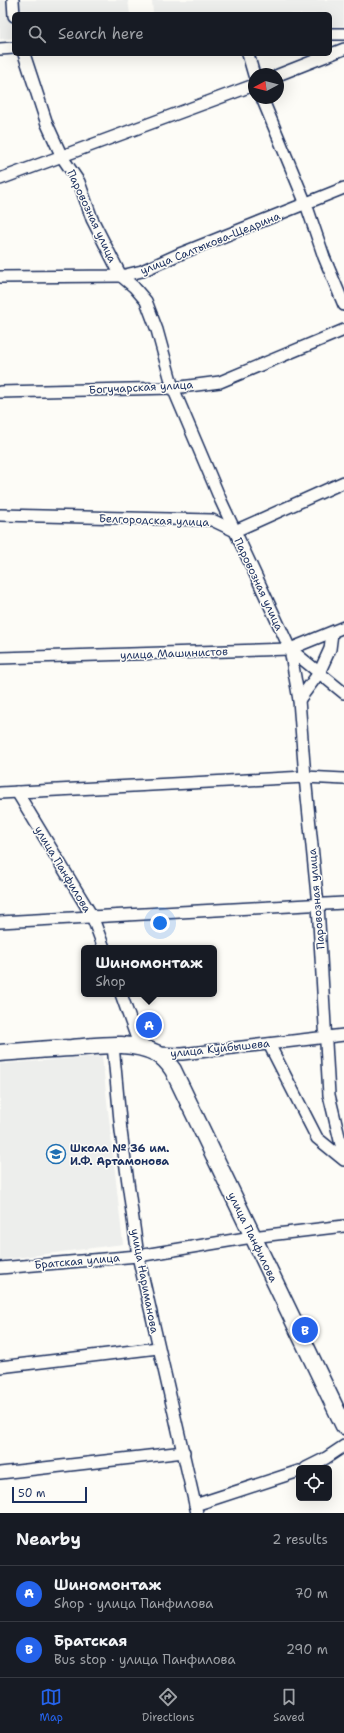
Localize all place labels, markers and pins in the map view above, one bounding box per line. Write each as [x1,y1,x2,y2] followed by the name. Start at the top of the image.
[136,1010,162,1040] pin: A
[70,1141,170,1169] place label: Школа № 36 им. И.Ф. Артамонова
[45,1143,67,1165] school or university icon: Школа № 36 им. И.Ф. Артамонова
[292,1315,318,1345] pin: B

